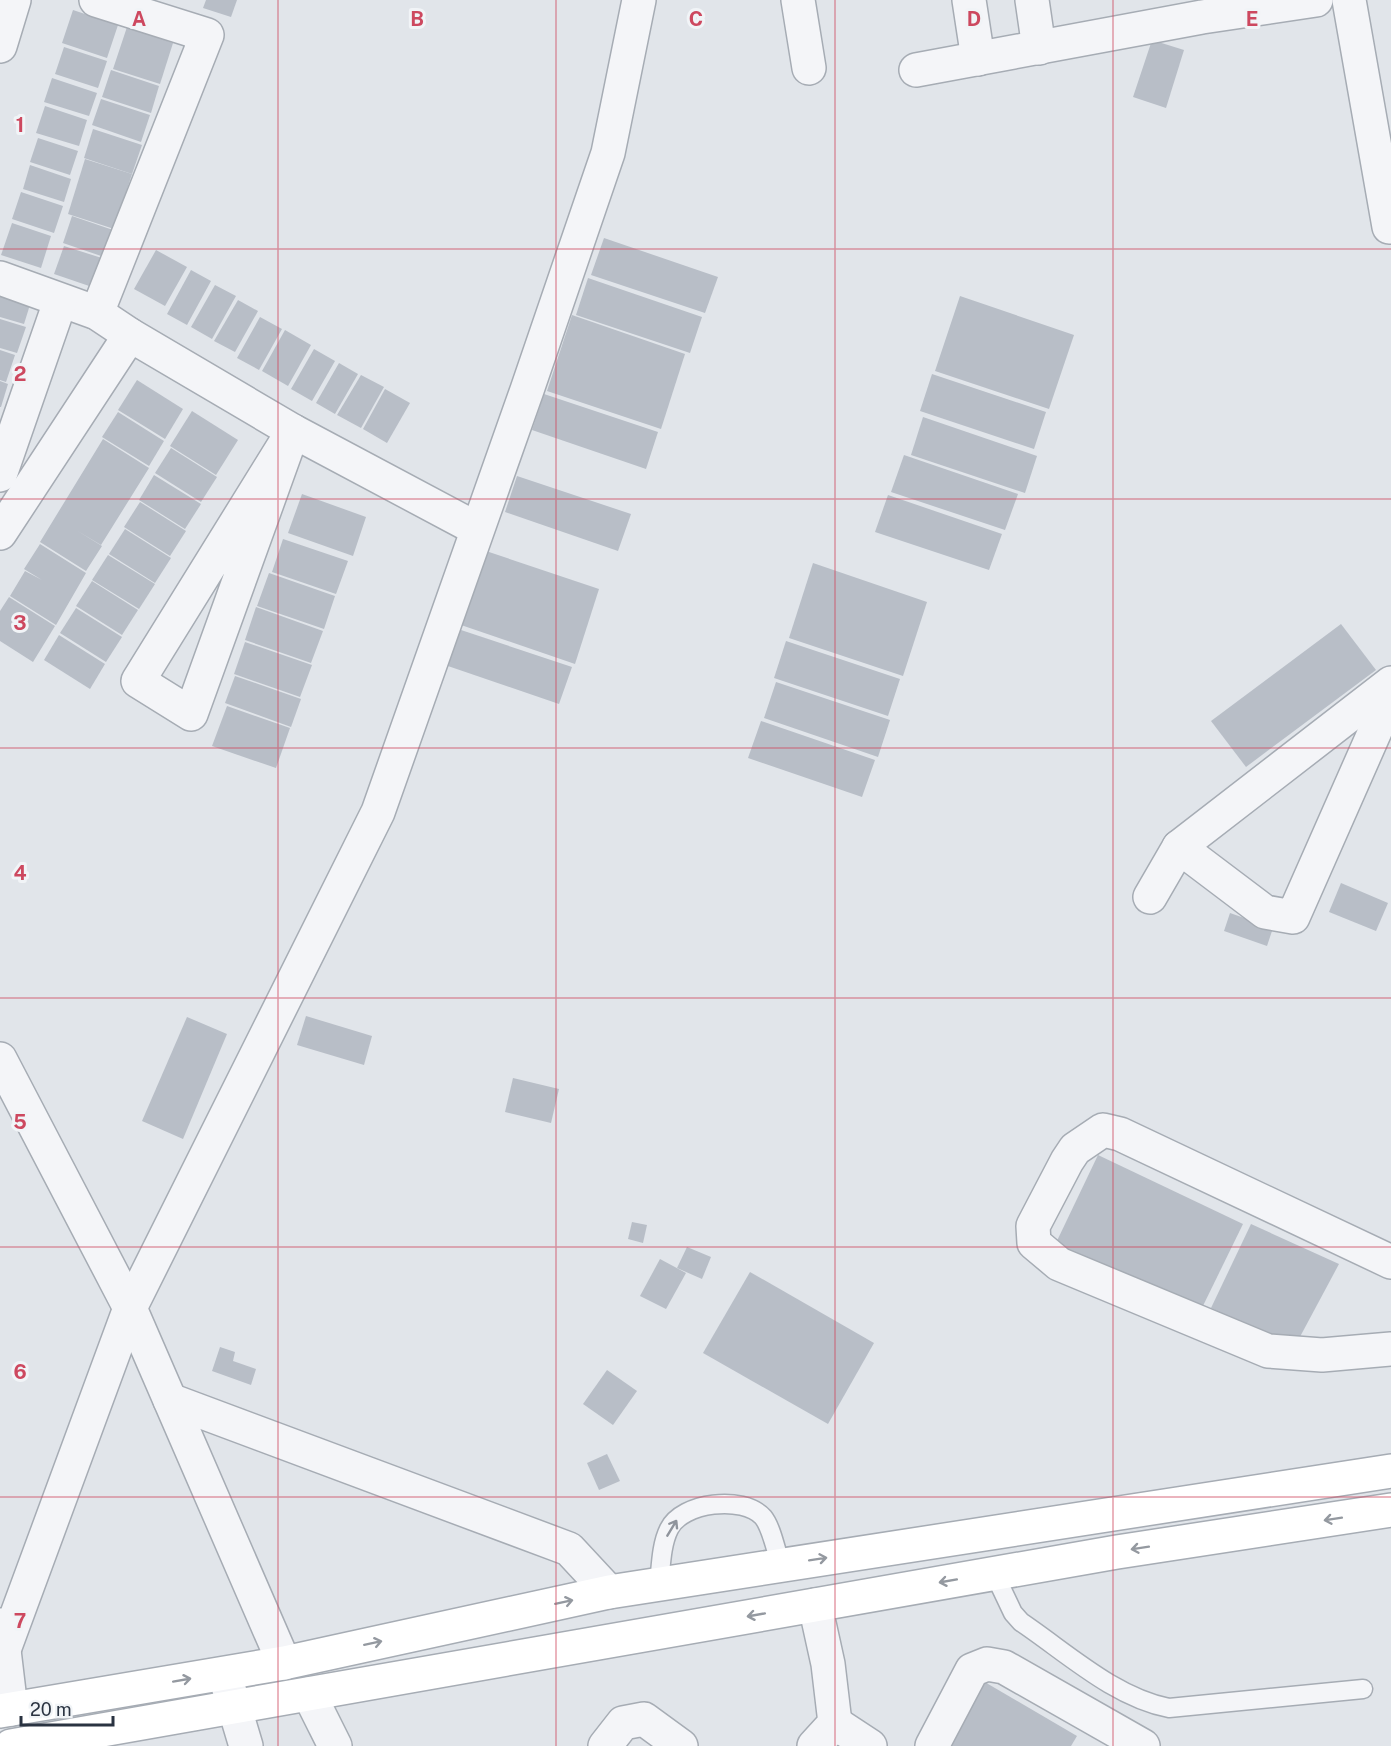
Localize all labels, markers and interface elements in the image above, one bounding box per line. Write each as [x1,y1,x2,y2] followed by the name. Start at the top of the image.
[132,7,146,31] text: A
[410,7,424,31] text: B
[689,7,703,31] text: C
[967,7,981,31] text: D
[1246,7,1258,31] text: E
[16,113,24,137] text: 1
[14,362,26,386] text: 2
[13,611,27,635] text: 3
[13,861,27,885] text: 4
[13,1110,27,1134] text: 5
[13,1360,27,1384] text: 6
[1324,1513,1344,1524] one-way arrow
[666,1520,678,1537] one-way arrow
[1131,1543,1151,1554] one-way arrow
[808,1554,828,1565] one-way arrow
[939,1576,959,1587] one-way arrow
[554,1595,573,1607] one-way arrow
[14,1609,26,1633] text: 7
[747,1610,767,1621] one-way arrow
[364,1637,383,1649] one-way arrow
[171,1674,191,1685] one-way arrow
[21,1689,112,1727] scale bar
[30,1699,72,1720] text: 20 m

